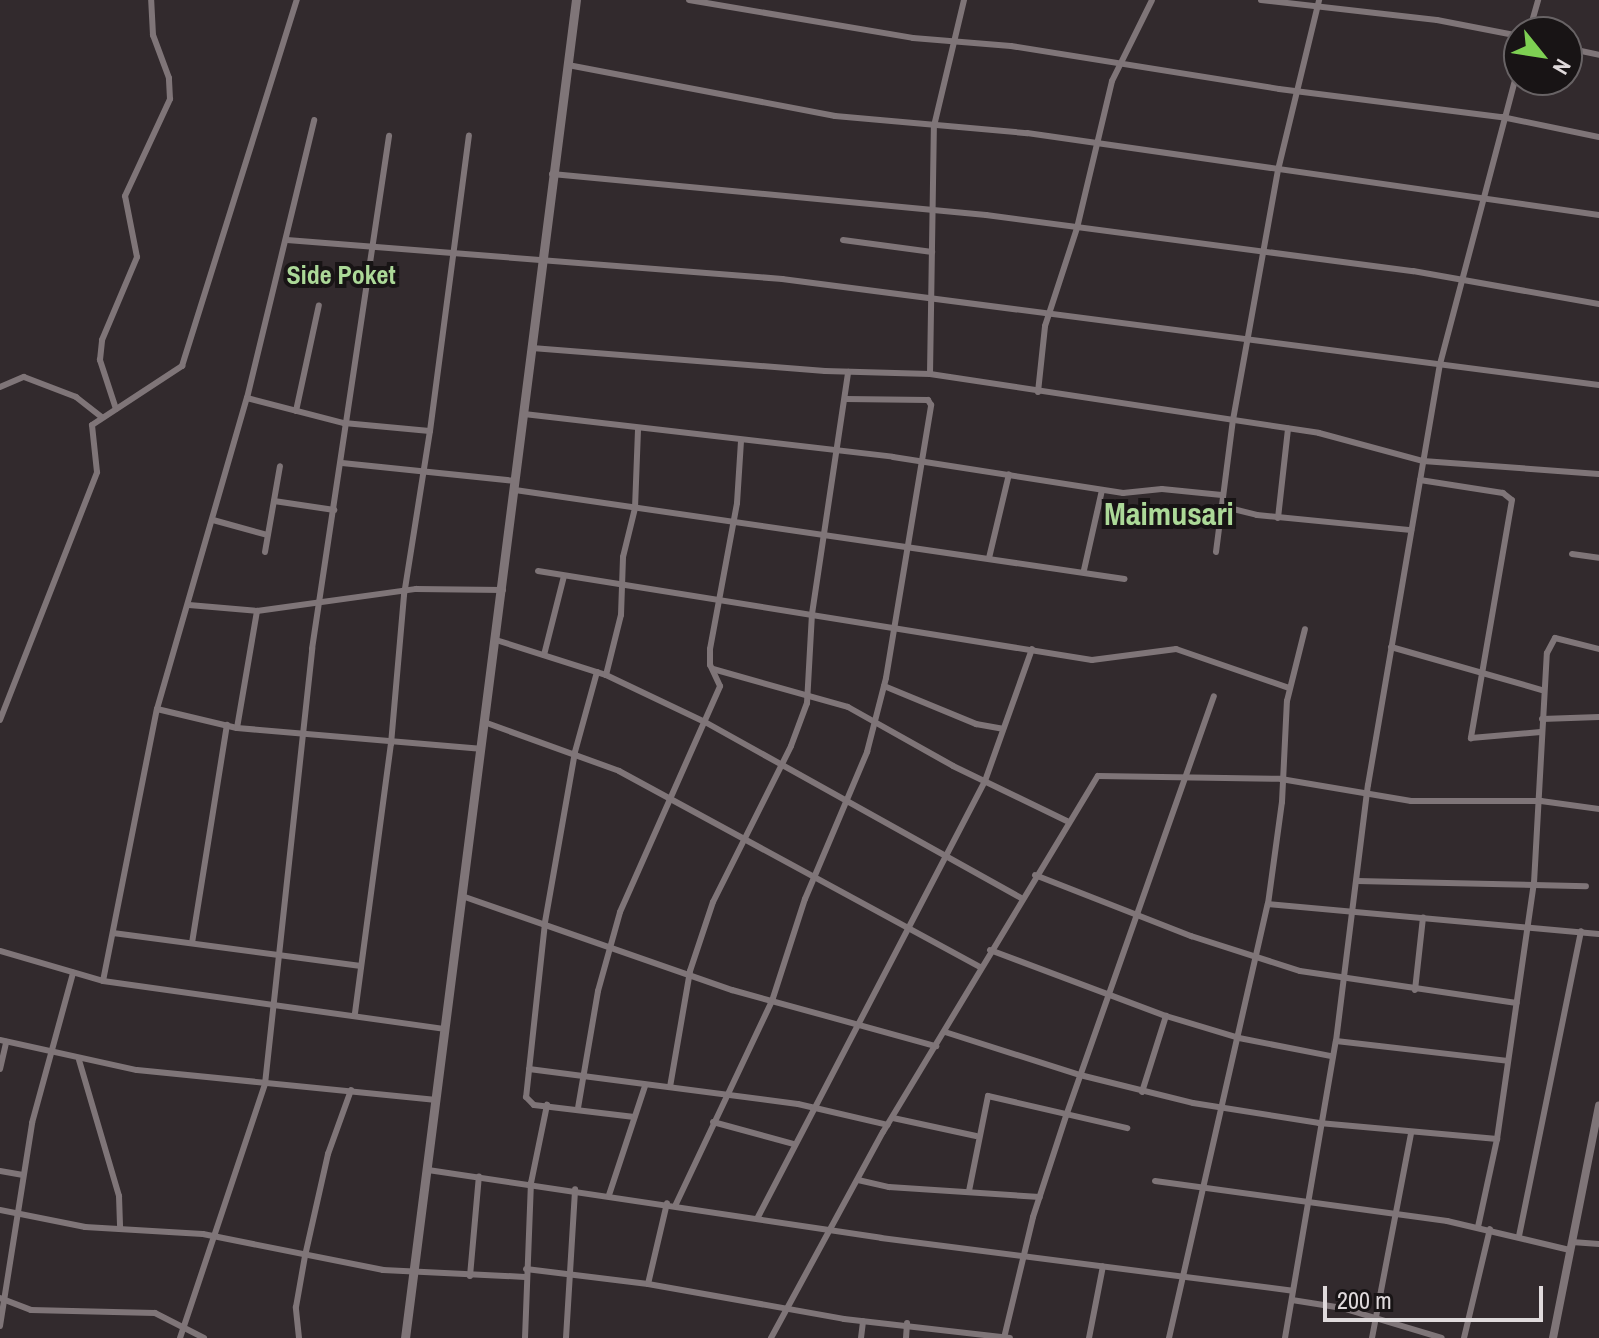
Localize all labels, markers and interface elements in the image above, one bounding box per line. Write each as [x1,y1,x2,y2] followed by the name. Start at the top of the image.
[1503,16,1583,96] north arrow
[1546,54,1578,80] text: N
[286,259,396,291] district label: Side Poket
[1104,495,1234,533] district label: Maimusari
[1327,1270,1547,1320] scale bar
[1337,1284,1392,1316] text: 200 m

